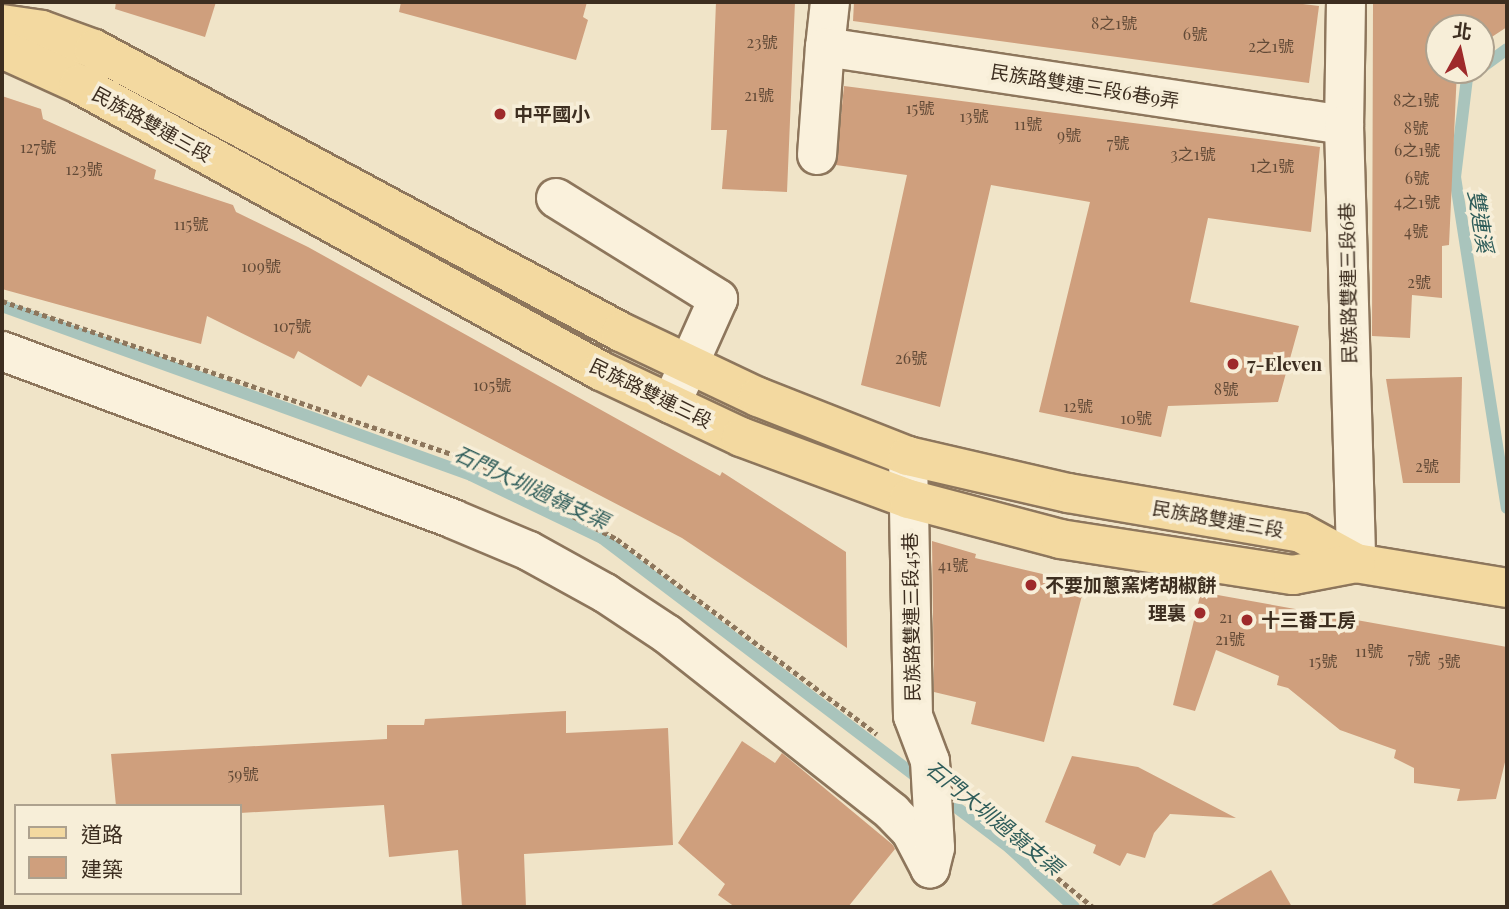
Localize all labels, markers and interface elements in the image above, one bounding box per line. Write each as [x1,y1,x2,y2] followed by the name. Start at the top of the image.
[1091,13,1137,33] house number: 8之1號
[1425,14,1495,84] north arrow
[1451,16,1474,44] text: 北
[1183,24,1207,44] house number: 6號
[747,32,777,52] house number: 23號
[1248,36,1294,56] house number: 2之1號
[989,60,1181,112] street label: 民族路雙連三段6巷9弄
[88,82,216,166] street label: 民族路雙連三段
[744,85,774,105] house number: 21號
[1393,90,1439,110] house number: 8之1號
[906,98,934,118] house number: 15號
[514,103,590,125] place label: 中平國小
[492,106,508,122] marker: 中平國小
[960,106,988,126] house number: 13號
[1014,114,1042,134] house number: 11號
[1404,118,1428,138] house number: 8號
[1057,125,1081,145] house number: 9號
[1107,133,1129,153] house number: 7號
[20,137,56,157] house number: 127號
[1394,140,1440,160] house number: 6之1號
[1170,144,1216,164] house number: 3之1號
[1250,156,1294,176] house number: 1之1號
[66,159,102,179] house number: 123號
[1405,168,1429,188] house number: 6號
[1465,188,1499,254] water label: 雙連溪
[1394,192,1440,212] house number: 4之1號
[1335,202,1361,364] street label: 民族路雙連三段6巷
[174,214,208,234] house number: 115號
[1404,221,1428,241] house number: 4號
[241,256,281,276] house number: 109號
[1407,272,1431,292] house number: 2號
[273,316,311,336] house number: 107號
[895,348,927,368] house number: 26號
[1247,353,1322,375] place label: 7-Eleven
[586,354,716,432] street label: 民族路雙連三段
[1225,356,1241,372] marker: 7-Eleven
[473,375,511,395] house number: 105號
[1214,379,1238,399] house number: 8號
[1063,396,1093,416] house number: 12號
[1120,408,1152,428] house number: 10號
[451,439,613,533] water label: 石門大圳過嶺支渠
[1415,456,1439,476] house number: 2號
[1151,496,1285,542] street label: 民族路雙連三段
[898,532,924,702] street label: 民族路雙連三段45巷
[938,555,968,575] house number: 41號
[1045,574,1216,596] place label: 不要加蔥窯烤胡椒餅
[1023,577,1039,593] marker: 不要加蔥窯烤胡椒餅
[1148,602,1186,624] place label: 理裏
[1192,605,1208,621] marker: 理裏
[1219,607,1233,627] house number: 21
[1261,609,1356,631] place label: 十三番工房
[1239,612,1255,628] marker: 十三番工房
[1215,629,1245,649] house number: 21號
[1355,641,1383,661] house number: 11號
[1408,648,1430,668] house number: 7號
[1309,651,1337,671] house number: 15號
[1438,651,1460,671] house number: 5號
[922,754,1068,880] water label: 石門大圳過嶺支渠
[228,764,258,784] house number: 59號
[14,804,242,895] legend
[81,819,123,847] text: 道路
[81,854,123,882] text: 建築

